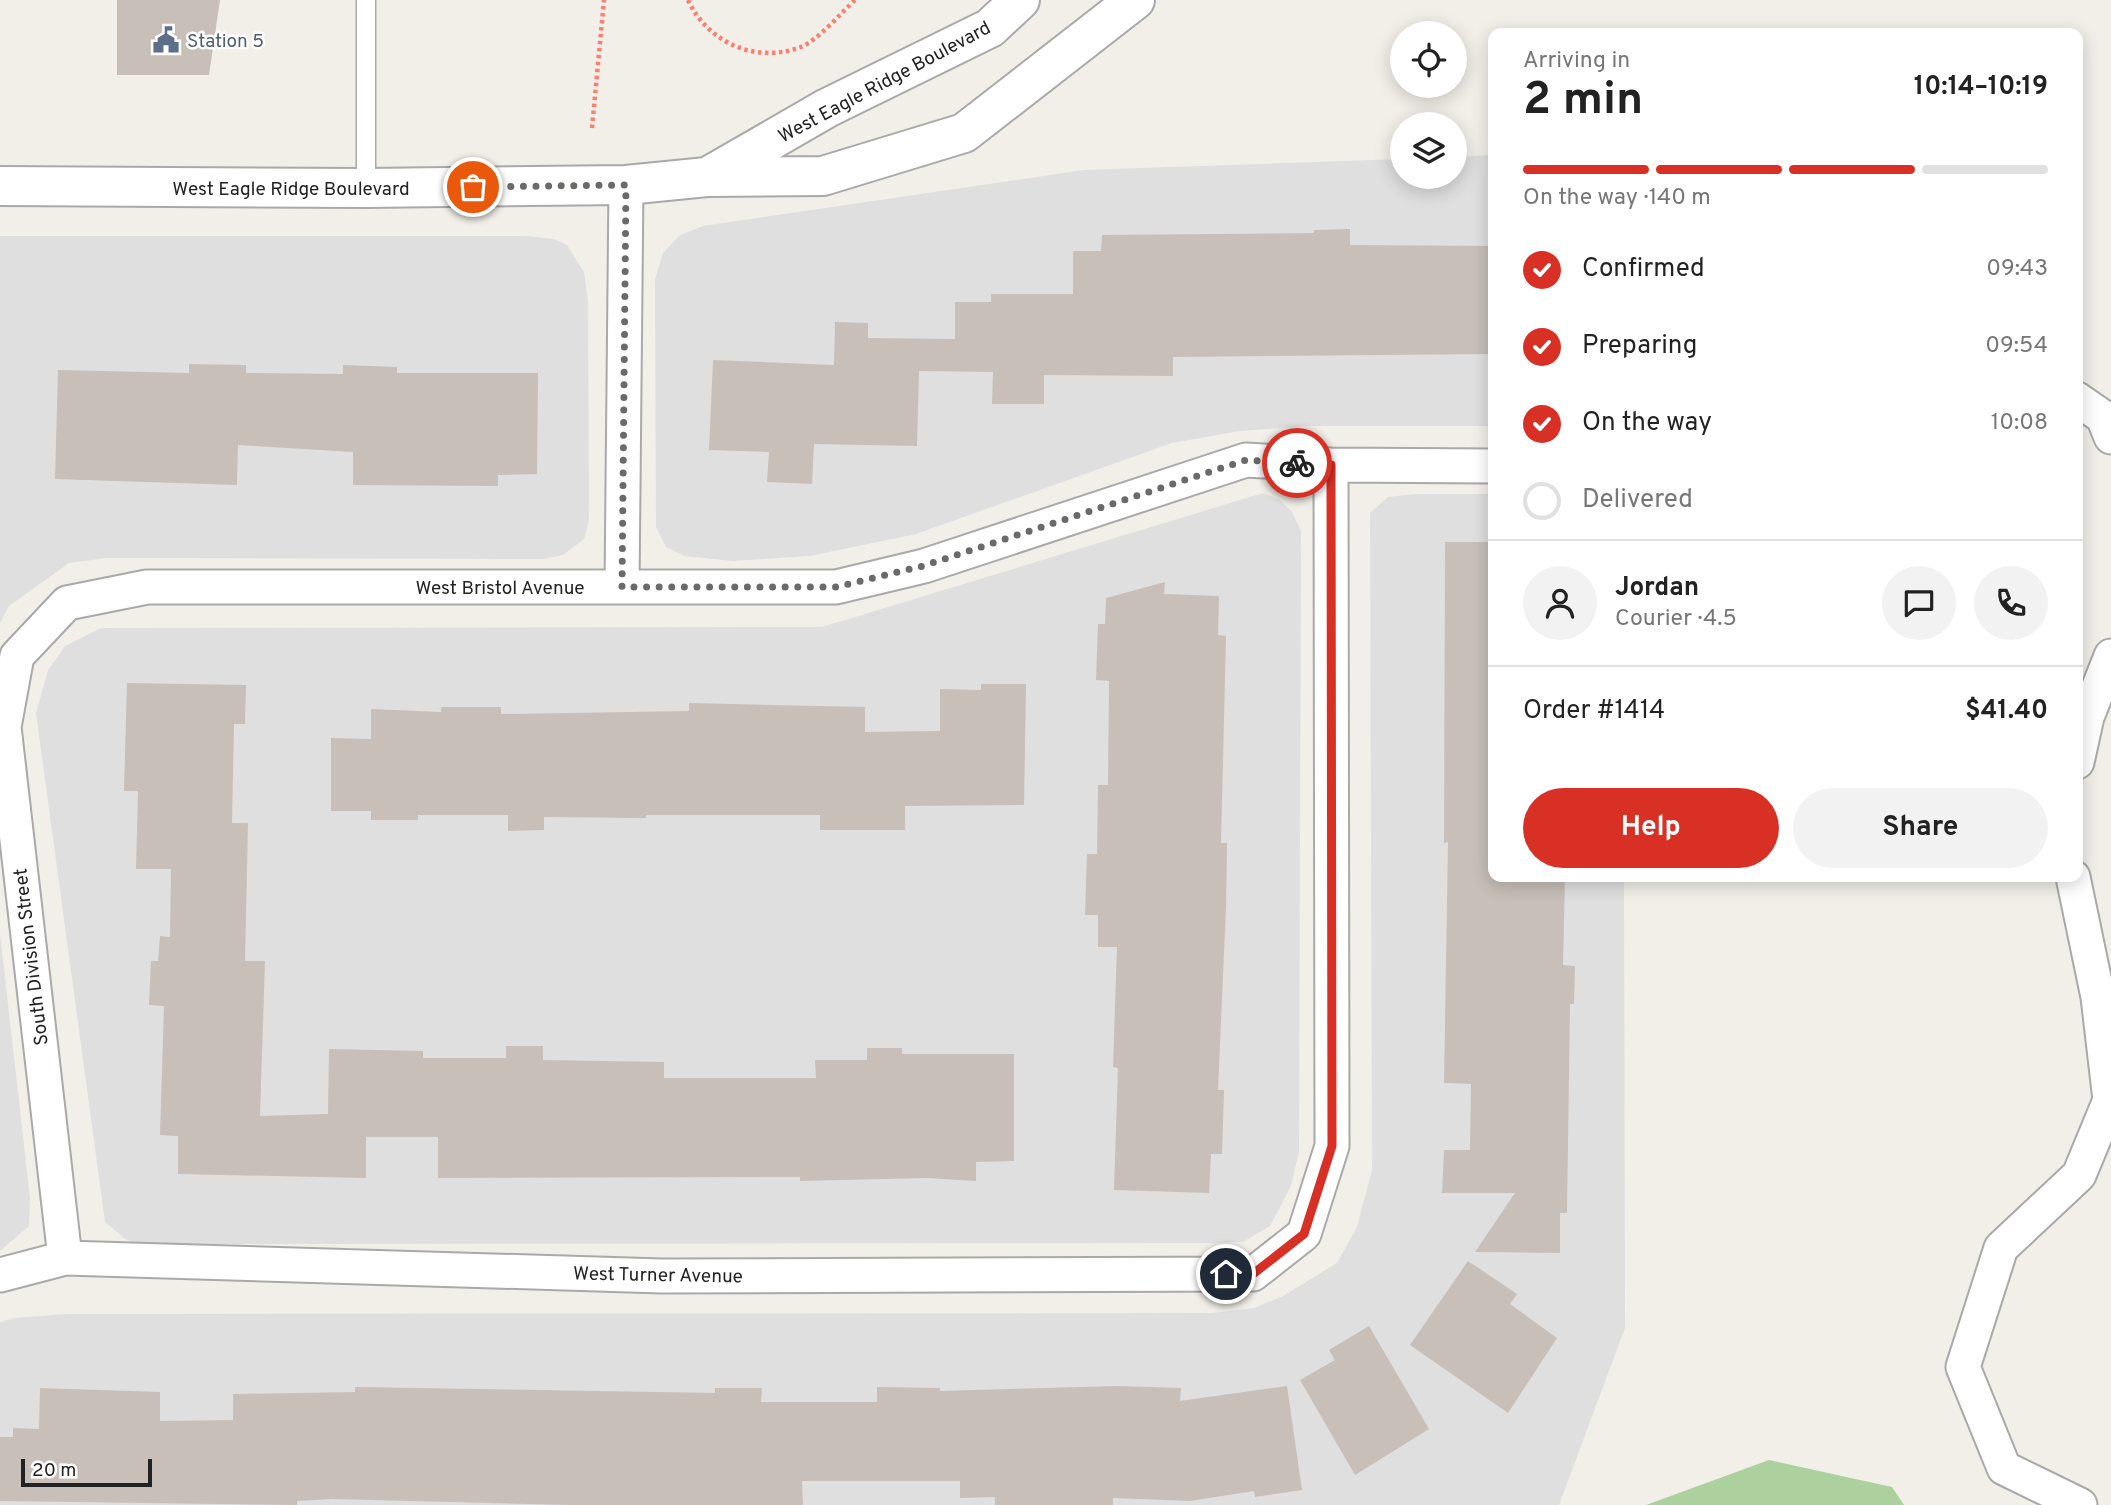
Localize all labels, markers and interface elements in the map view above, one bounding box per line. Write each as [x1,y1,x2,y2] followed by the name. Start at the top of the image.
[775,16,995,149] street label: West Eagle Ridge Boulevard
[1390,21,1467,189] map controls
[1390,21,1467,98] button: locate
[151,25,181,55] public building icon: Station 5
[187,30,264,54] place label: Station 5
[1523,47,1630,76] text: Arriving in
[1914,71,2048,104] text: 10:14–10:19
[1523,72,1643,131] text: 2 min
[1390,112,1467,189] button: layers
[443,157,503,217] pin
[454,168,492,206] icon: bag
[172,178,410,202] street label: West Eagle Ridge Boulevard
[1523,184,1711,213] text: On the way · 140 m
[1523,251,1561,289] icon: check
[1582,253,1705,286] text: Confirmed
[1986,255,2048,284] text: 09:43
[1523,328,1561,366] icon: check
[1582,330,1697,363] text: Preparing
[1985,332,2048,361] text: 09:54
[1523,405,1561,443] icon: check
[1582,407,1712,440] text: On the way
[1991,409,2048,438] text: 10:08
[1262,428,1332,498] courier
[1278,444,1316,482] icon: bike
[1582,484,1693,517] text: Delivered
[1523,566,1597,640] button: person
[1882,566,1956,640] button: chat
[1974,566,2048,640] button: phone
[1615,572,1699,605] text: Jordan
[415,577,585,601] street label: West Bristol Avenue
[1615,605,1737,634] text: Courier · 4.5
[1523,695,1665,728] text: Order #1414
[1965,695,2048,728] text: $41.40
[1523,788,1779,868] button: Help
[1793,788,2048,868] button: Share
[9,867,55,1047] street label: South Division Street
[1196,1244,1256,1304] pin
[1207,1255,1245,1293] icon: home
[573,1263,743,1289] street label: West Turner Avenue
[21,1456,152,1488] scale bar
[32,1459,76,1483] text: 20 m

